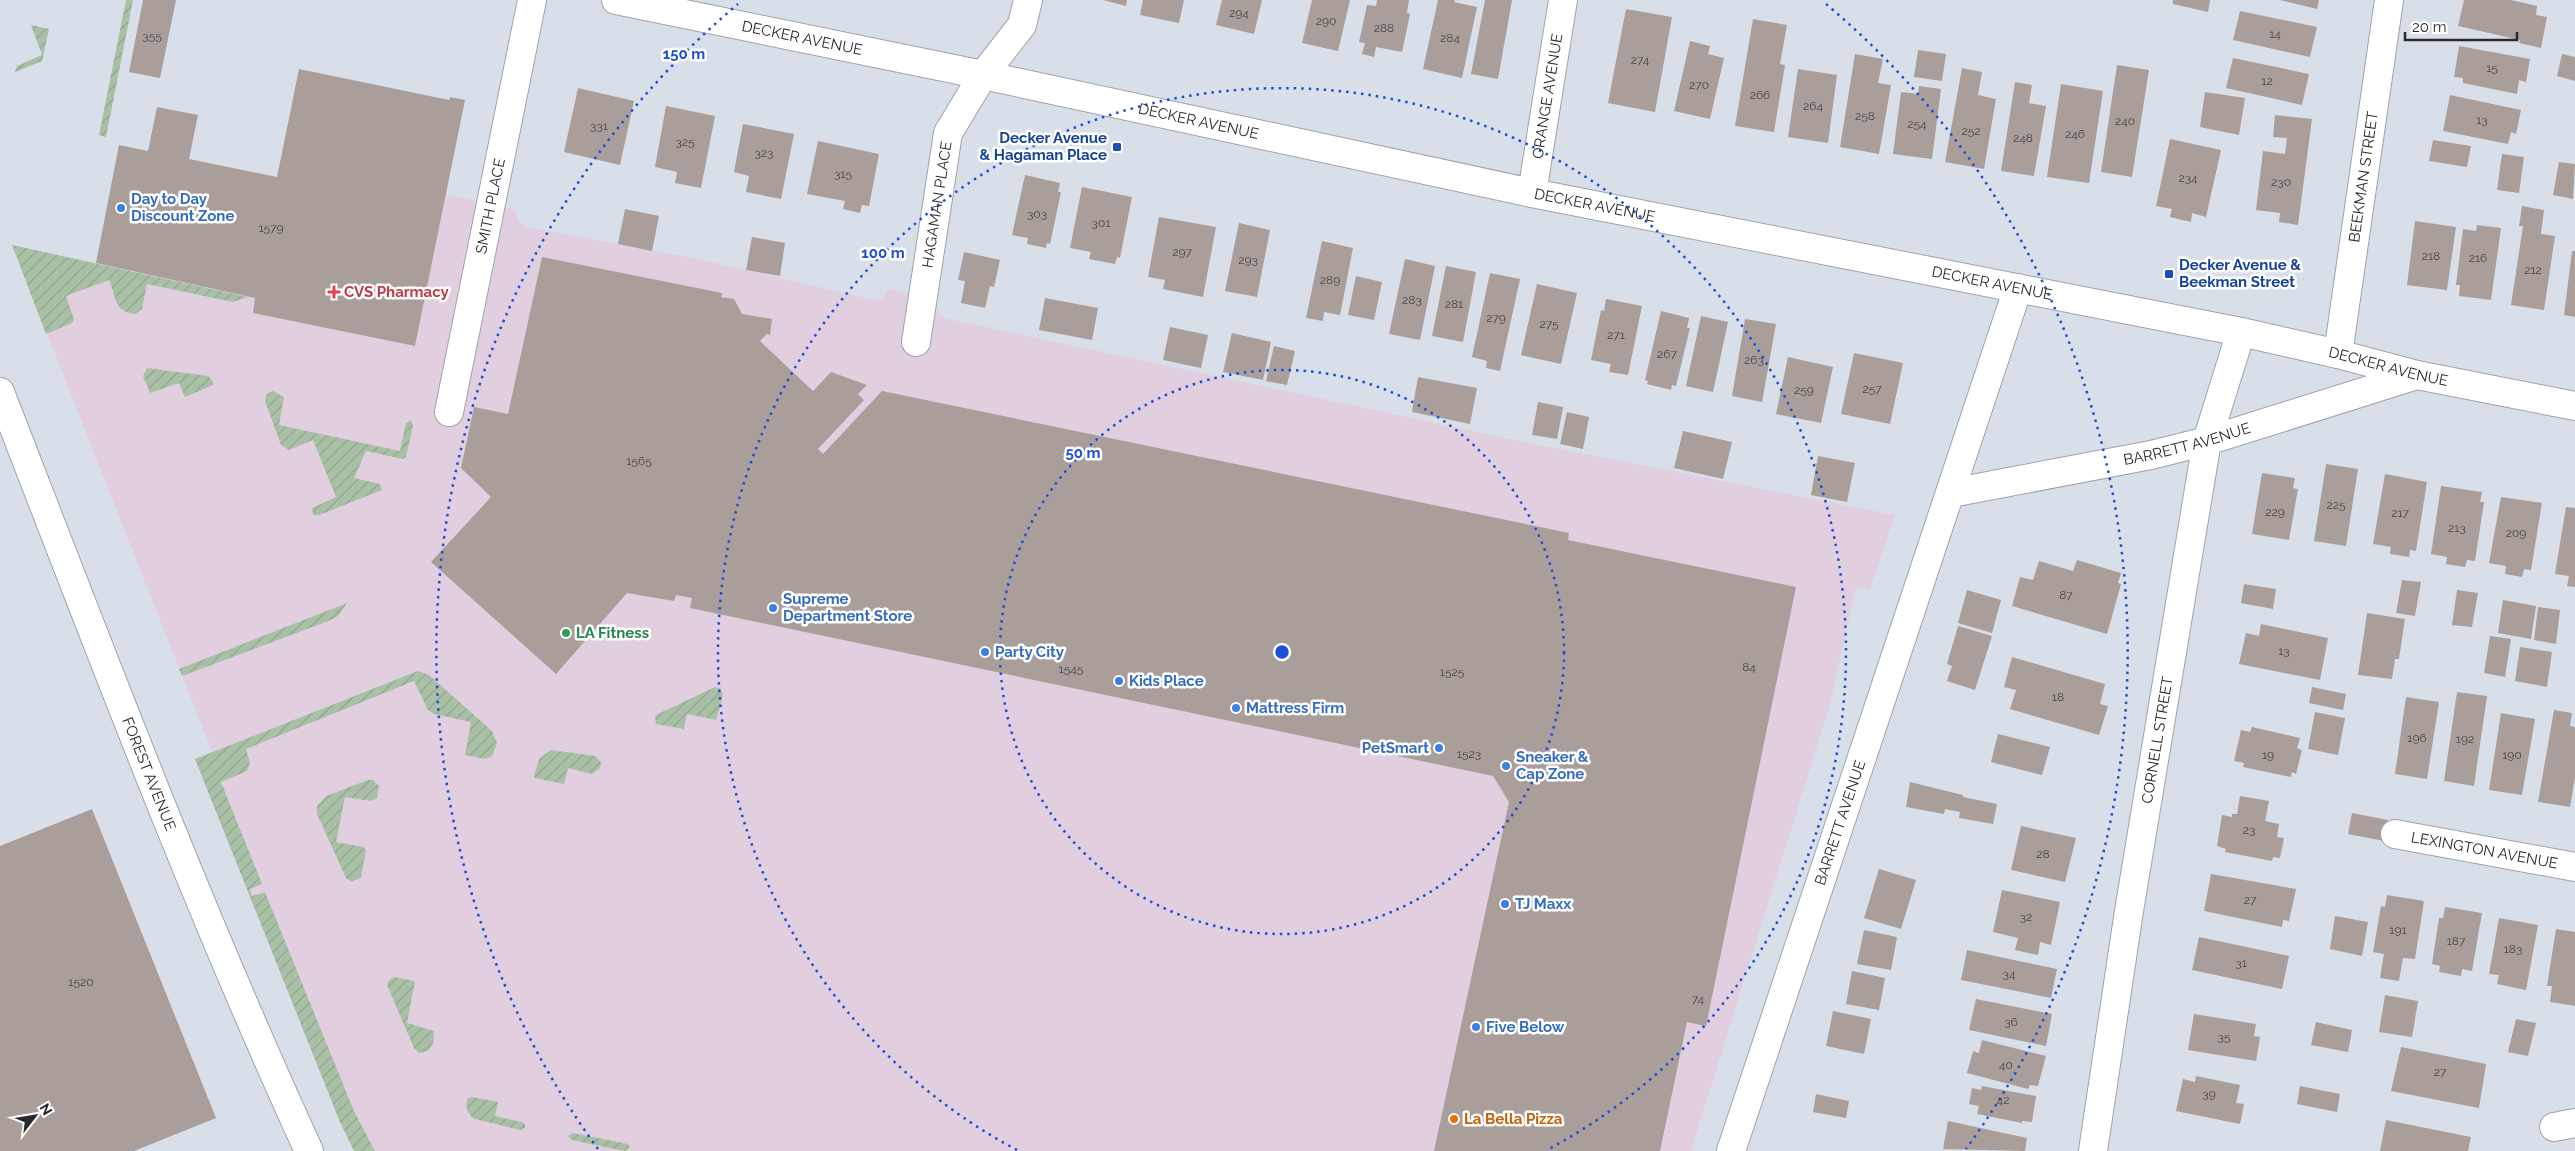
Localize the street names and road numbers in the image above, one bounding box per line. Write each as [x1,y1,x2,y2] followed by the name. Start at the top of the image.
[740,17,864,59] street label: DECKER AVENUE
[1529,32,1566,160] street label: ORANGE AVENUE
[1137,100,1260,143] street label: DECKER AVENUE
[2345,110,2382,244] street label: BEEKMAN STREET
[918,140,956,269] street label: HAGAMAN PLACE
[472,157,509,256] street label: SMITH PLACE
[1533,185,1657,226] street label: DECKER AVENUE
[1930,263,2054,304] street label: DECKER AVENUE
[2327,343,2450,390] street label: DECKER AVENUE
[2122,419,2253,469] street label: BARRETT AVENUE
[2138,675,2177,805] street label: CORNELL STREET
[118,715,180,833] street label: FOREST AVENUE
[1811,758,1869,887] street label: BARRETT AVENUE
[2410,828,2559,873] street label: LEXINGTON AVENUE

